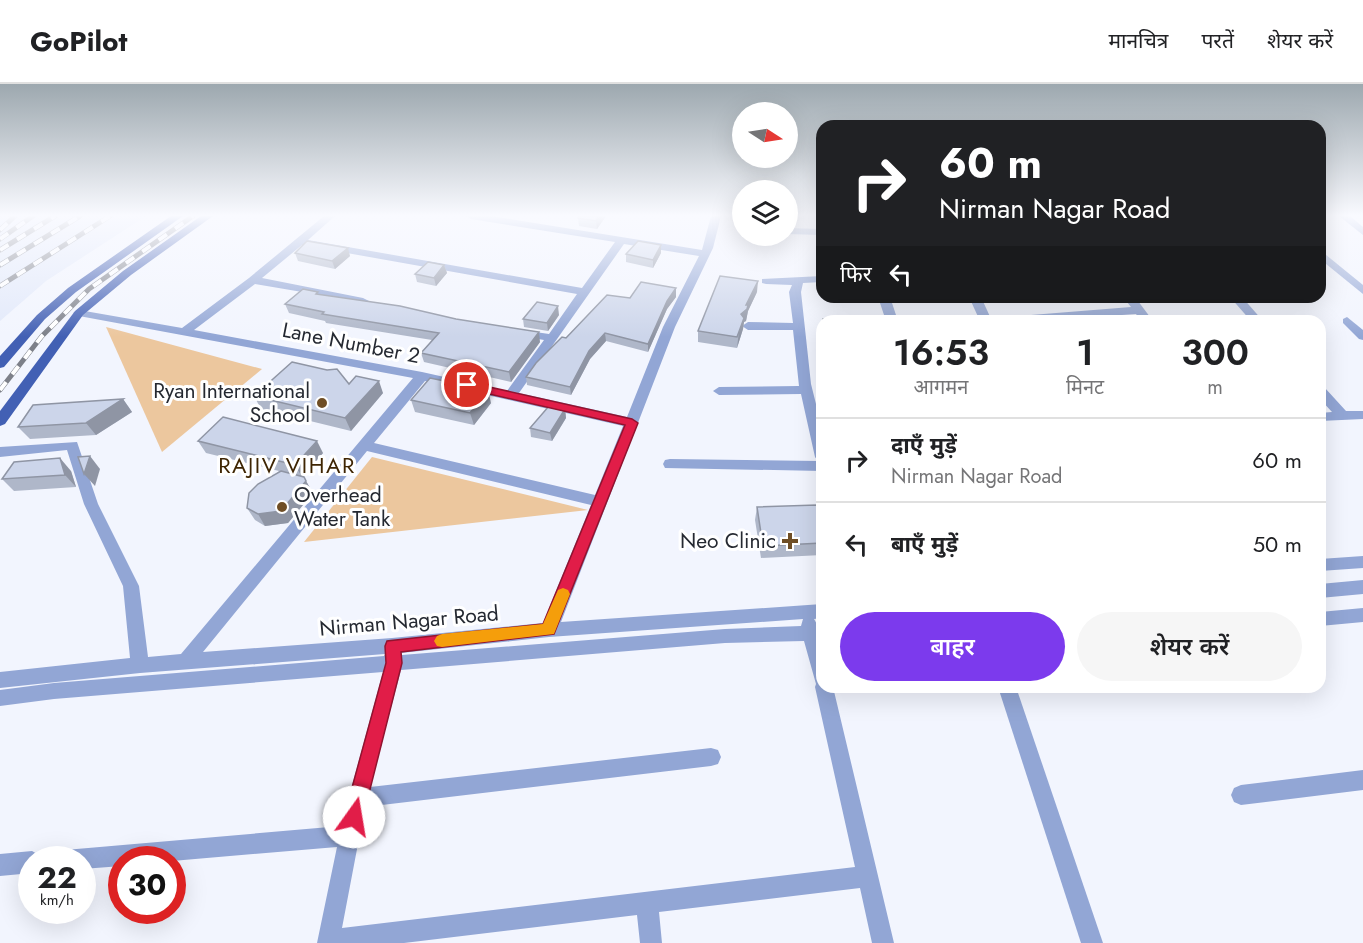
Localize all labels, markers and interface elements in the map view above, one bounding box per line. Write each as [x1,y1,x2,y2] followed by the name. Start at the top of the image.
[30,21,127,62] text: GoPilot
[1108,26,1168,56] text: मानचित्र
[1201,26,1234,56] text: परतें
[1267,26,1333,56] text: शेयर करें
[732,102,798,168] north arrow
[732,102,798,246] map controls
[939,133,1042,194] text: 60 m
[840,144,918,222] icon: right
[732,180,798,246] button: layers
[939,189,1170,228] text: Nirman Nagar Road
[840,258,872,290] text: फिर
[884,258,917,291] icon: left
[280,315,422,371] street label: Lane Number 2
[893,326,989,378] text: 16:53
[1076,326,1094,378] text: 1
[1181,326,1249,378] text: 300
[441,359,492,410] pin
[450,368,483,401] icon: arrive
[914,373,968,402] text: आगमन
[1066,373,1104,402] text: मिनट
[1207,373,1223,402] text: m
[153,376,310,430] place label: Ryan International School
[315,396,329,410] marker: Ryan International School
[891,429,957,461] text: दाएँ मुड़ें
[840,444,873,477] icon: right
[1252,444,1302,476] text: 60 m
[218,449,356,481] district label: RAJIV VIHAR
[891,462,1062,491] text: Nirman Nagar Road
[294,480,391,534] place label: Overhead Water Tank
[275,500,289,514] marker: Overhead Water Tank
[680,526,776,556] place label: Neo Clinic
[840,528,873,561] icon: left
[891,528,958,560] text: बाएँ मुड़ें
[1253,528,1302,560] text: 50 m
[781,532,799,550] marker: Neo Clinic
[318,598,500,644] street label: Nirman Nagar Road
[840,612,1065,681] button: बाहर
[1077,612,1302,681] button: शेयर करें
[322,785,386,849] position arrow
[108,846,186,924] speed limit sign: 30
[37,856,77,899] text: 22
[40,889,74,911] text: km/h

